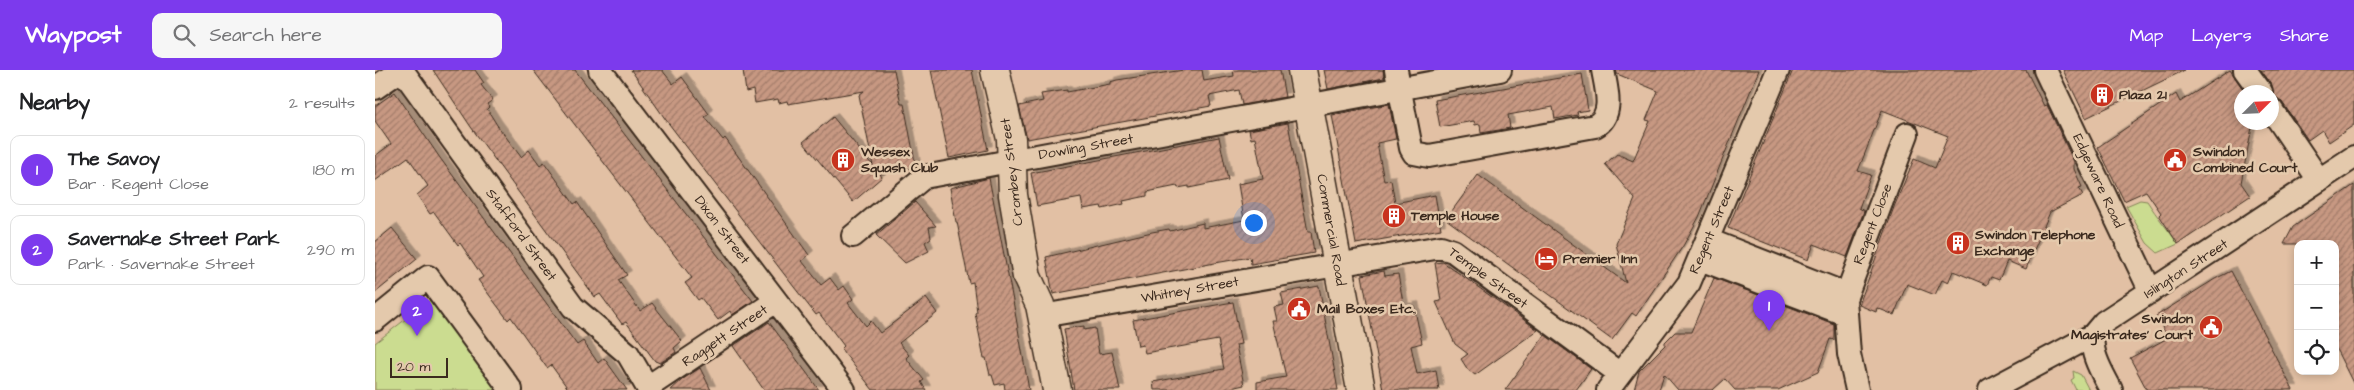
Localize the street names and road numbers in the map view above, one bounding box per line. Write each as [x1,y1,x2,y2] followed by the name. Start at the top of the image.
[995,117,1029,227] street label: Crombey Street
[1037,129,1135,165] street label: Dowling Street
[2067,131,2129,231] street label: Edgeware Road
[1311,173,1351,287] street label: Commercial Road
[1848,180,1898,267] street label: Regent Close
[1684,183,1740,277] street label: Regent Street
[481,185,562,286] street label: Stafford Street
[689,191,755,269] street label: Dixon Street
[2140,234,2232,304] street label: Islington Street
[1444,242,1532,314] street label: Temple Street
[1140,272,1241,308] street label: Whitney Street
[678,300,772,372] street label: Raggett Street

